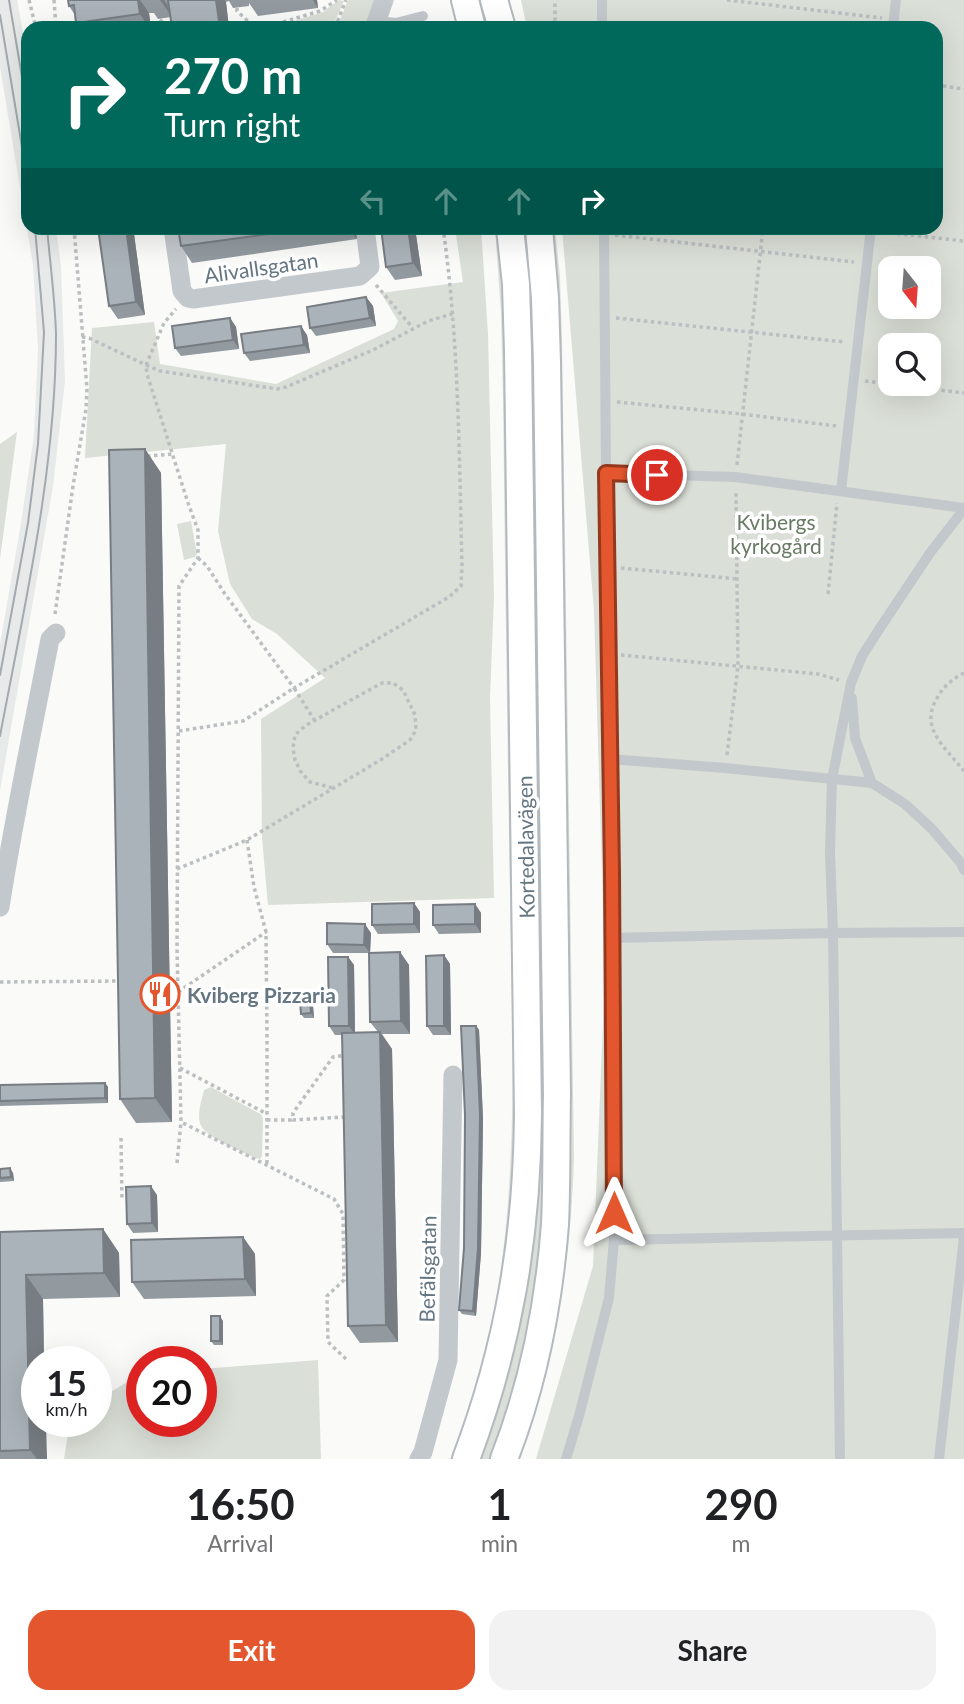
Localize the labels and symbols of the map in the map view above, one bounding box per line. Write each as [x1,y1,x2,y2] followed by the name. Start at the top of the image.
[202,247,320,287] street label: Alivallsgatan
[878,256,942,318] north arrow
[627,445,687,505] pin
[730,509,822,558] park label: Kvibergs kyrkogård
[511,775,539,919] street label: Kortedalavägen
[139,973,181,1015] restaurant icon: Kviberg Pizzaria
[187,982,336,1007] place label: Kviberg Pizzaria
[577,1176,651,1250] position arrow
[414,1215,440,1323] street label: Befälsgatan
[126,1346,217,1437] speed limit sign: 20

